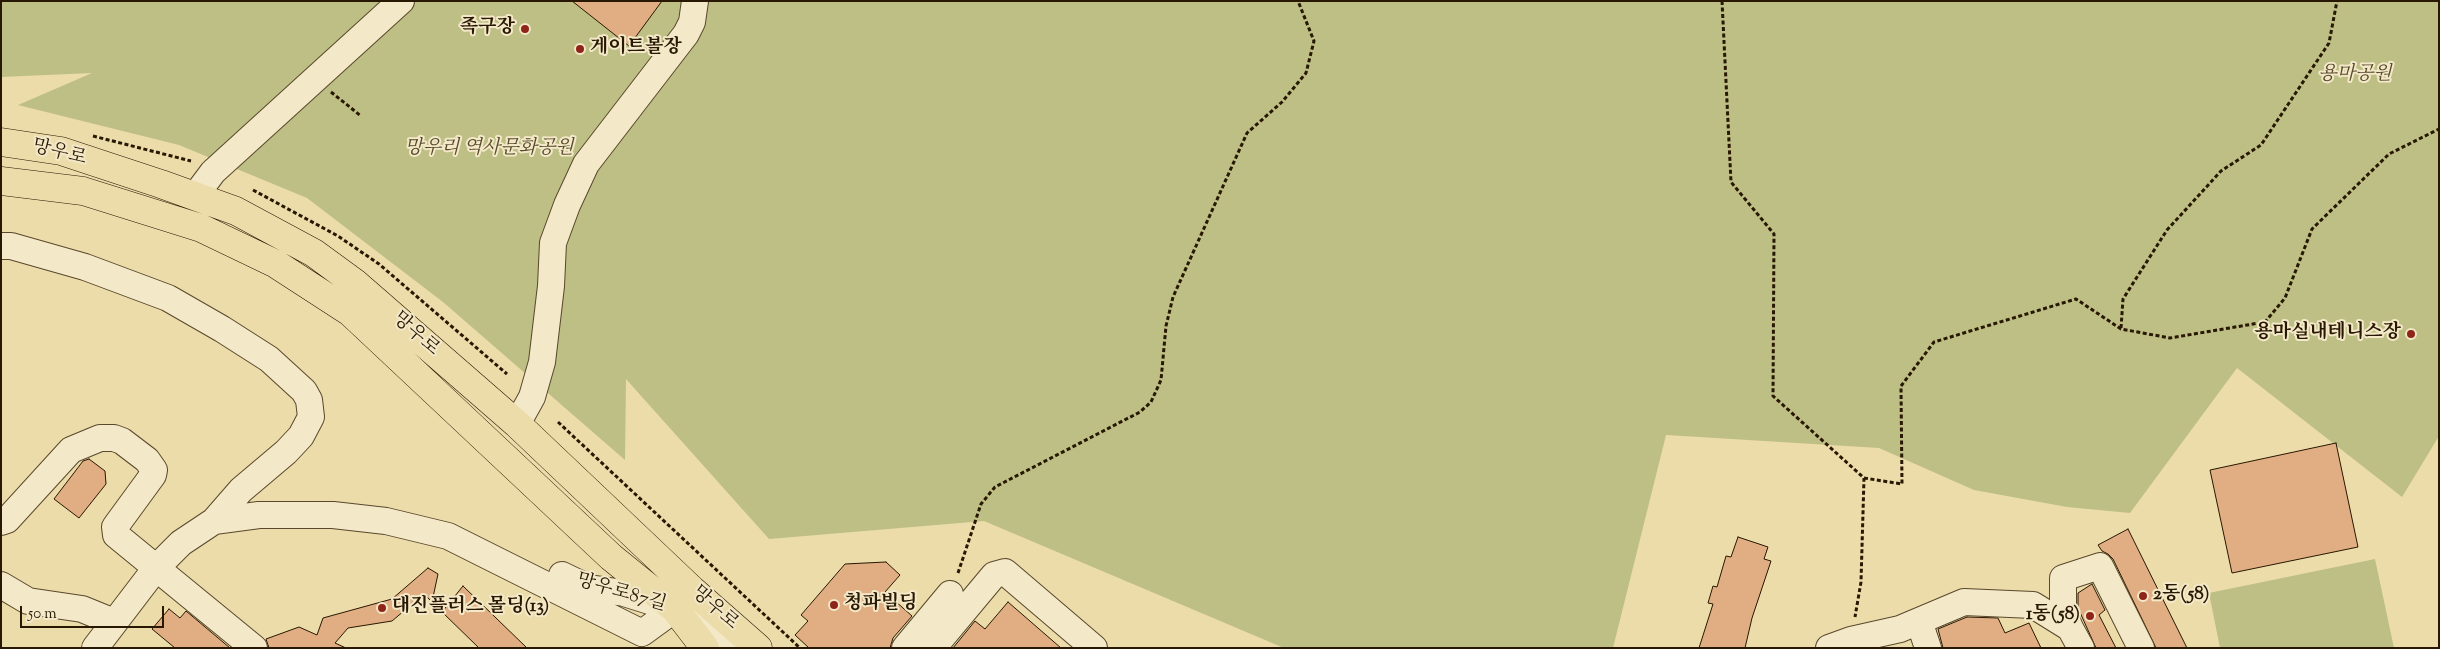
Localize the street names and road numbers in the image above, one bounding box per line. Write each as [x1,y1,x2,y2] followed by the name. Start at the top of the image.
[30,136,88,172] street label: 망우로
[387,308,443,362] street label: 망우로
[573,570,669,618] street label: 망우로87길
[686,582,742,636] street label: 망우로

